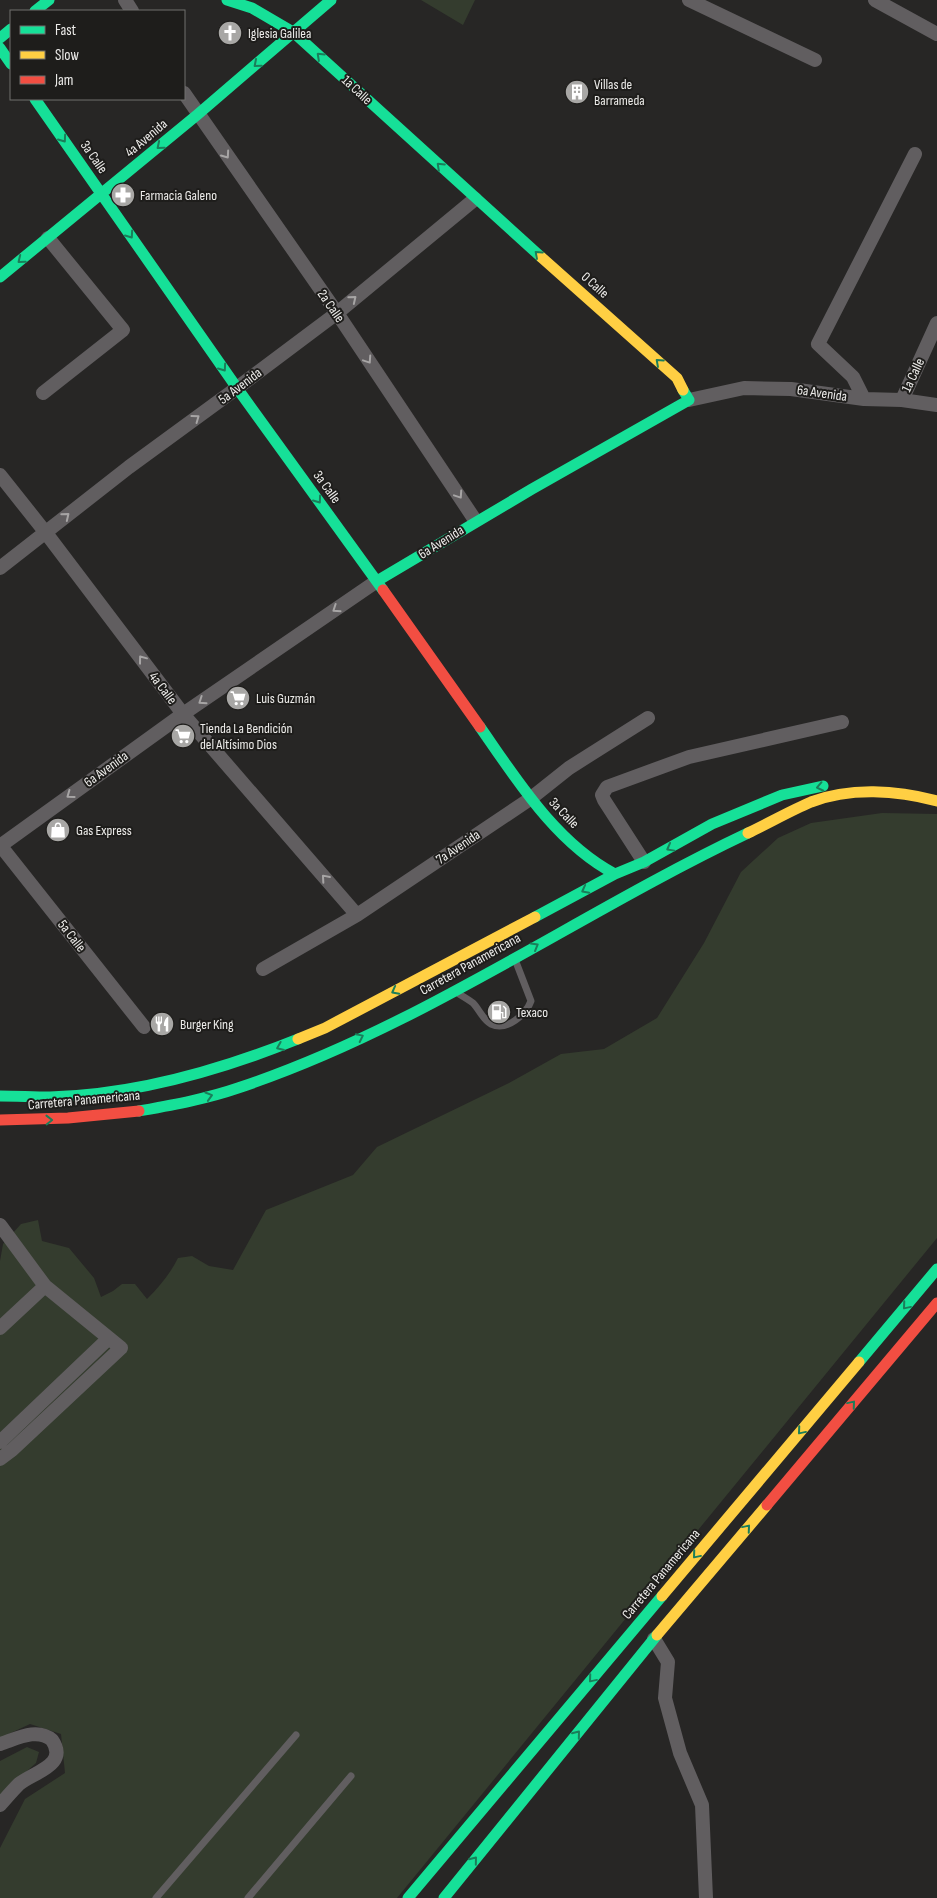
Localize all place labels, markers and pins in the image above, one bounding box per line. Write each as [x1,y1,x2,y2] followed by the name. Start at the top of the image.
[217,20,243,46] church icon: Iglesia Galilea
[248,25,311,42] place label: Iglesia Galilea
[594,76,645,109] place label: Villas de Barrameda
[564,79,590,105] building icon: Villas de Barrameda
[110,182,136,208] pharmacy icon: Farmacia Galeno
[140,187,217,204] place label: Farmacia Galeno
[225,685,251,711] supermarket icon: Luis Guzmán
[256,690,315,707] place label: Luis Guzmán
[200,720,292,753] place label: Tienda La Bendición del Altísimo Dios
[170,723,196,749] supermarket icon: Tienda La Bendición del Altísimo Dios
[45,817,71,843] shop icon: Gas Express
[76,822,132,839] place label: Gas Express
[486,999,512,1025] fuel station icon: Texaco
[516,1004,548,1021] place label: Texaco
[149,1011,175,1037] restaurant icon: Burger King
[180,1016,234,1033] place label: Burger King

